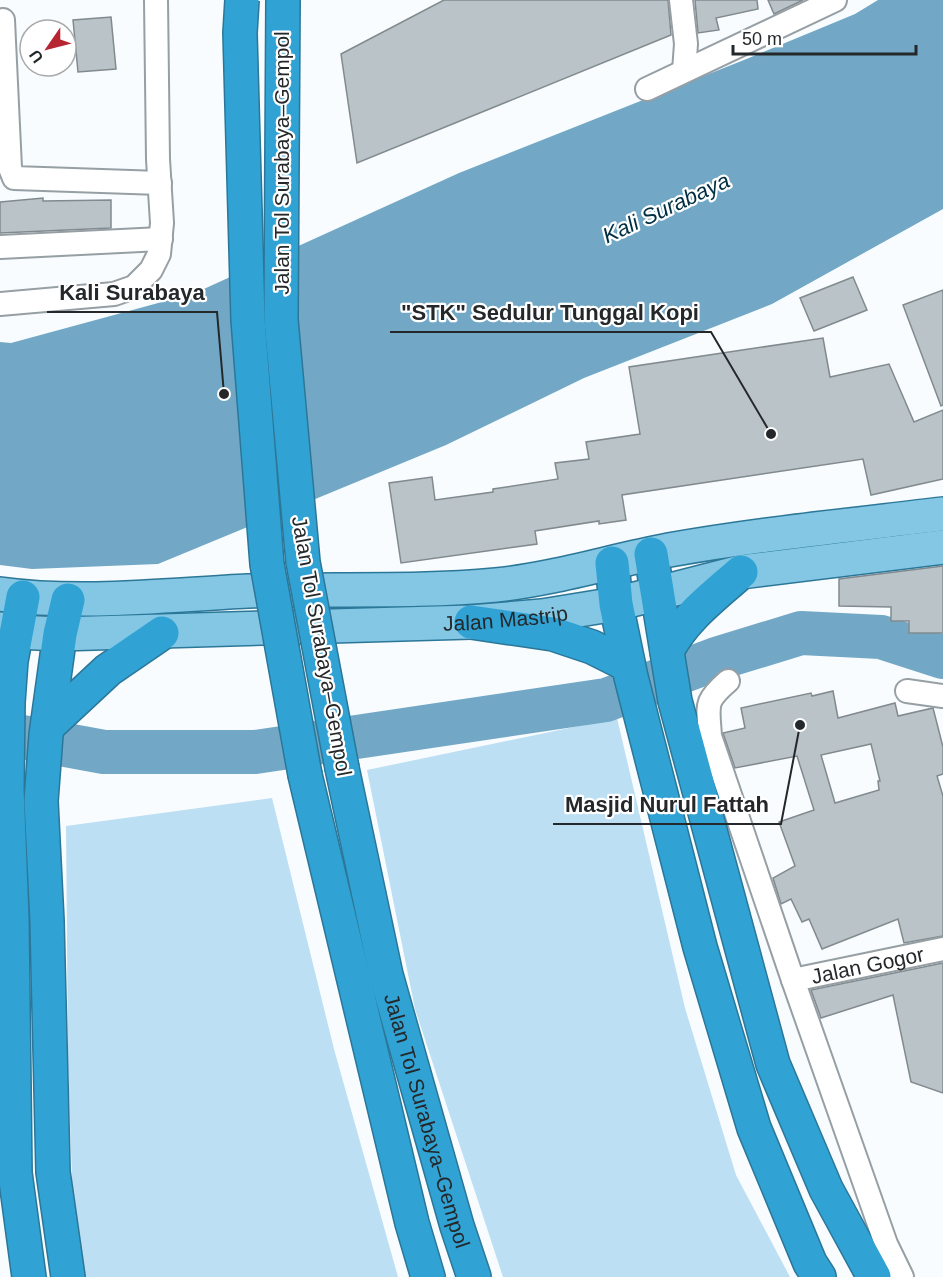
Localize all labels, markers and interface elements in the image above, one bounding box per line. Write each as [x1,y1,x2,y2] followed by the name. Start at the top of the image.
[18,18,78,78] north arrow
[733,18,916,56] scale bar
[742,29,782,49] text: 50 m
[270,31,293,295] street label: Jalan Tol Surabaya–Gempol
[26,47,46,66] text: U
[599,168,733,248] water label: Kali Surabaya
[47,272,217,312] callout: Kali Surabaya
[59,280,206,305] text: Kali Surabaya
[390,292,711,332] callout: "STK" Sedulur Tunggal Kopi
[401,300,699,325] text: "STK" Sedulur Tunggal Kopi
[288,514,356,778] street label: Jalan Tol Surabaya–Gempol
[443,601,569,634] street label: Jalan Mastrip
[553,784,781,824] callout: Masjid Nurul Fattah
[565,792,769,817] text: Masjid Nurul Fattah
[809,942,926,987] street label: Jalan Gogor
[380,991,475,1251] street label: Jalan Tol Surabaya–Gempol

